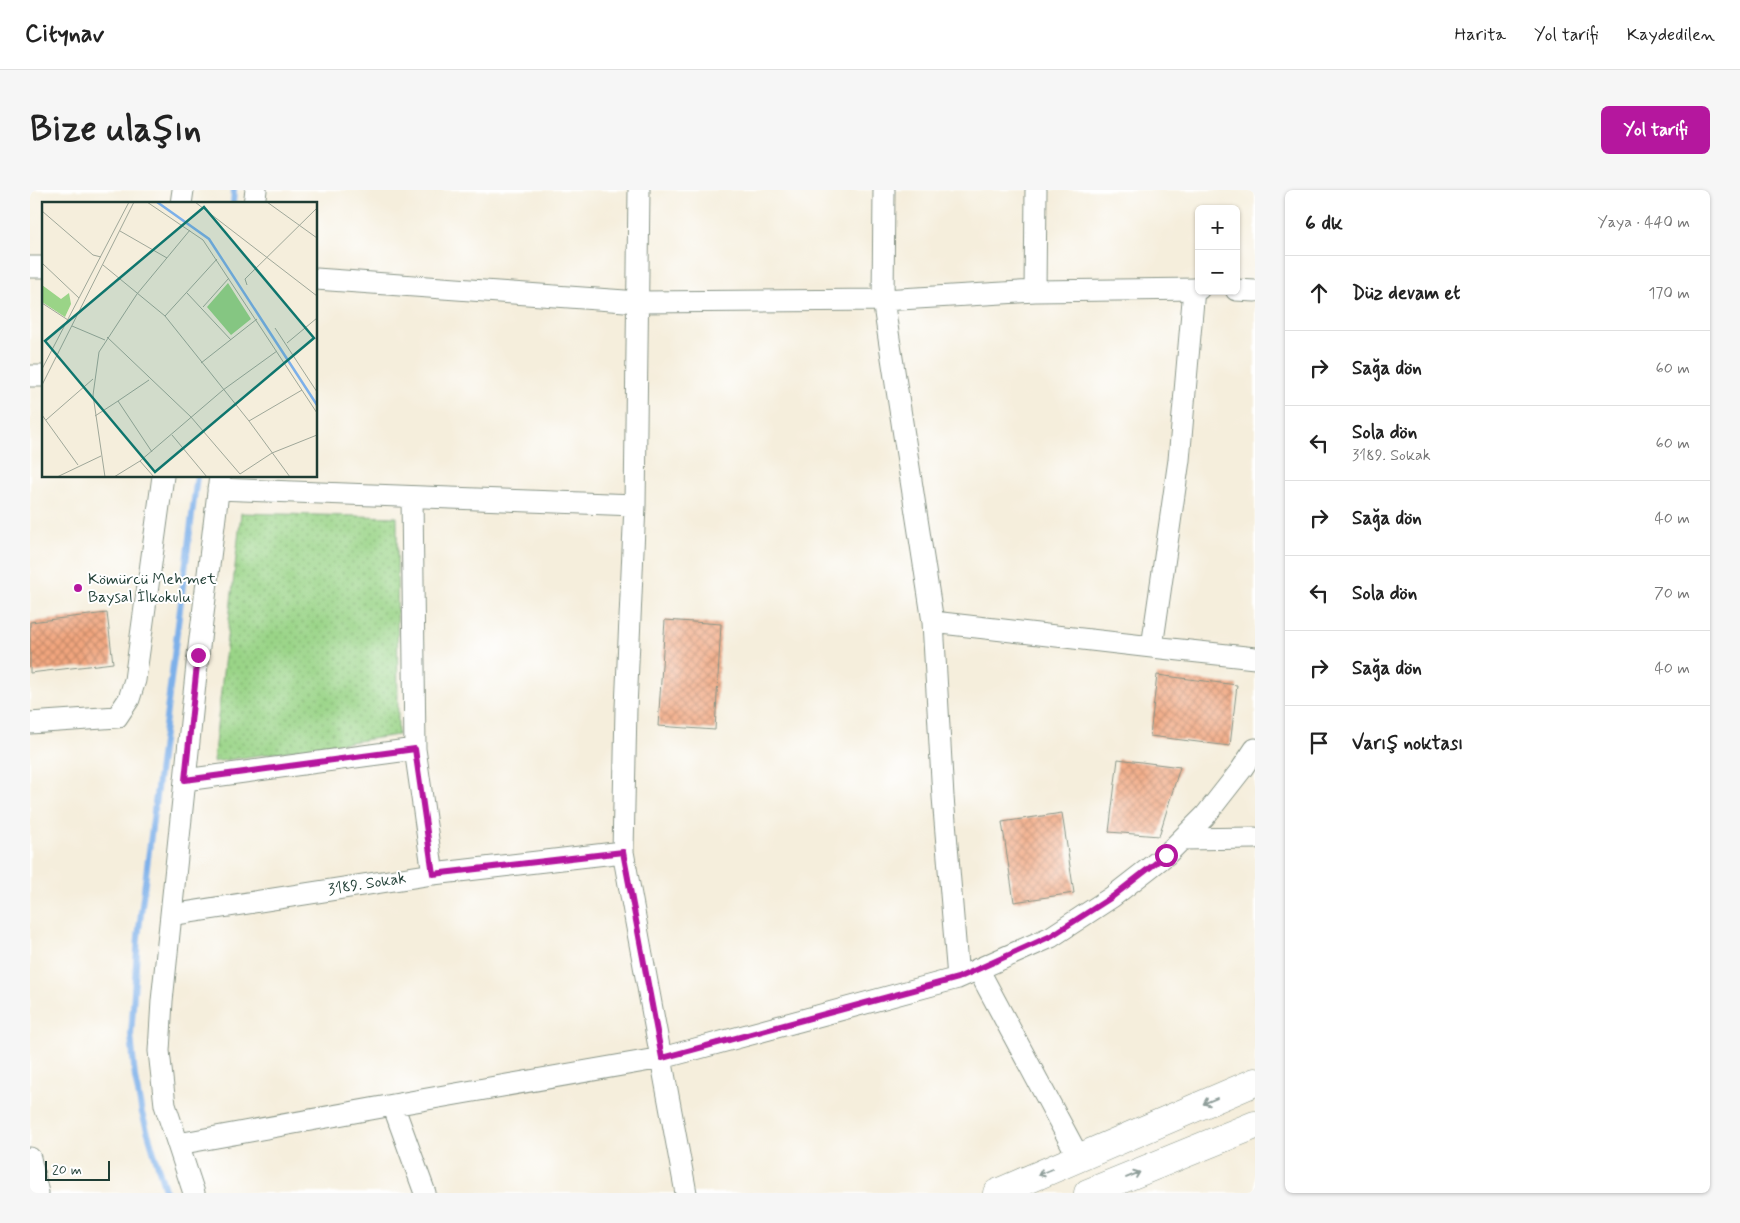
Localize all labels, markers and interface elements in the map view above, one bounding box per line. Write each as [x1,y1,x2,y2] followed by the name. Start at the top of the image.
[25,19,104,50] text: Citynav
[1455,23,1506,47] text: Harita
[1534,23,1599,47] text: Yol tarifi
[1627,23,1715,47] text: Kaydedilen
[1601,106,1710,154] button: Yol tarifi
[30,107,201,153] text: Bize ulaşın
[42,202,318,478] inset map
[1195,205,1240,295] map controls
[1195,205,1240,250] button: +
[1305,209,1343,237] text: 6 dk
[1597,212,1690,233] text: Yaya · 440 m
[1195,250,1240,295] button: −
[1305,279,1333,307] icon: ahead
[1352,281,1460,306] text: Düz devam et
[1648,283,1690,304] text: 170 m
[1305,354,1333,382] icon: right
[1352,356,1422,381] text: Sağa dön
[1656,358,1690,379] text: 60 m
[1352,420,1417,445] text: Sola dön
[1305,429,1333,457] icon: left
[1656,433,1690,454] text: 60 m
[1352,445,1431,466] text: 3189. Sokak
[1305,504,1333,532] icon: right
[1352,506,1422,531] text: Sağa dön
[1654,508,1690,529] text: 40 m
[88,569,217,608] place label: Kömürcü Mehmet Baysal İlkokulu
[1305,579,1333,607] icon: left
[1352,581,1417,606] text: Sola dön
[72,582,84,594] marker: Kömürcü Mehmet Baysal İlkokulu
[1654,583,1690,604] text: 70 m
[187,644,210,667] route end
[1305,654,1333,682] icon: right
[1352,656,1422,681] text: Sağa dön
[1654,658,1690,679] text: 40 m
[1305,729,1333,757] icon: arrive
[1352,731,1463,756] text: Varış noktası
[1155,844,1178,867] route start
[326,867,408,901] street label: 3189. Sokak
[1203,1097,1218,1107] one-way arrow
[45,1158,110,1181] scale bar
[52,1161,82,1179] text: 20 m
[1038,1168,1053,1178] one-way arrow
[1125,1169,1140,1179] one-way arrow

